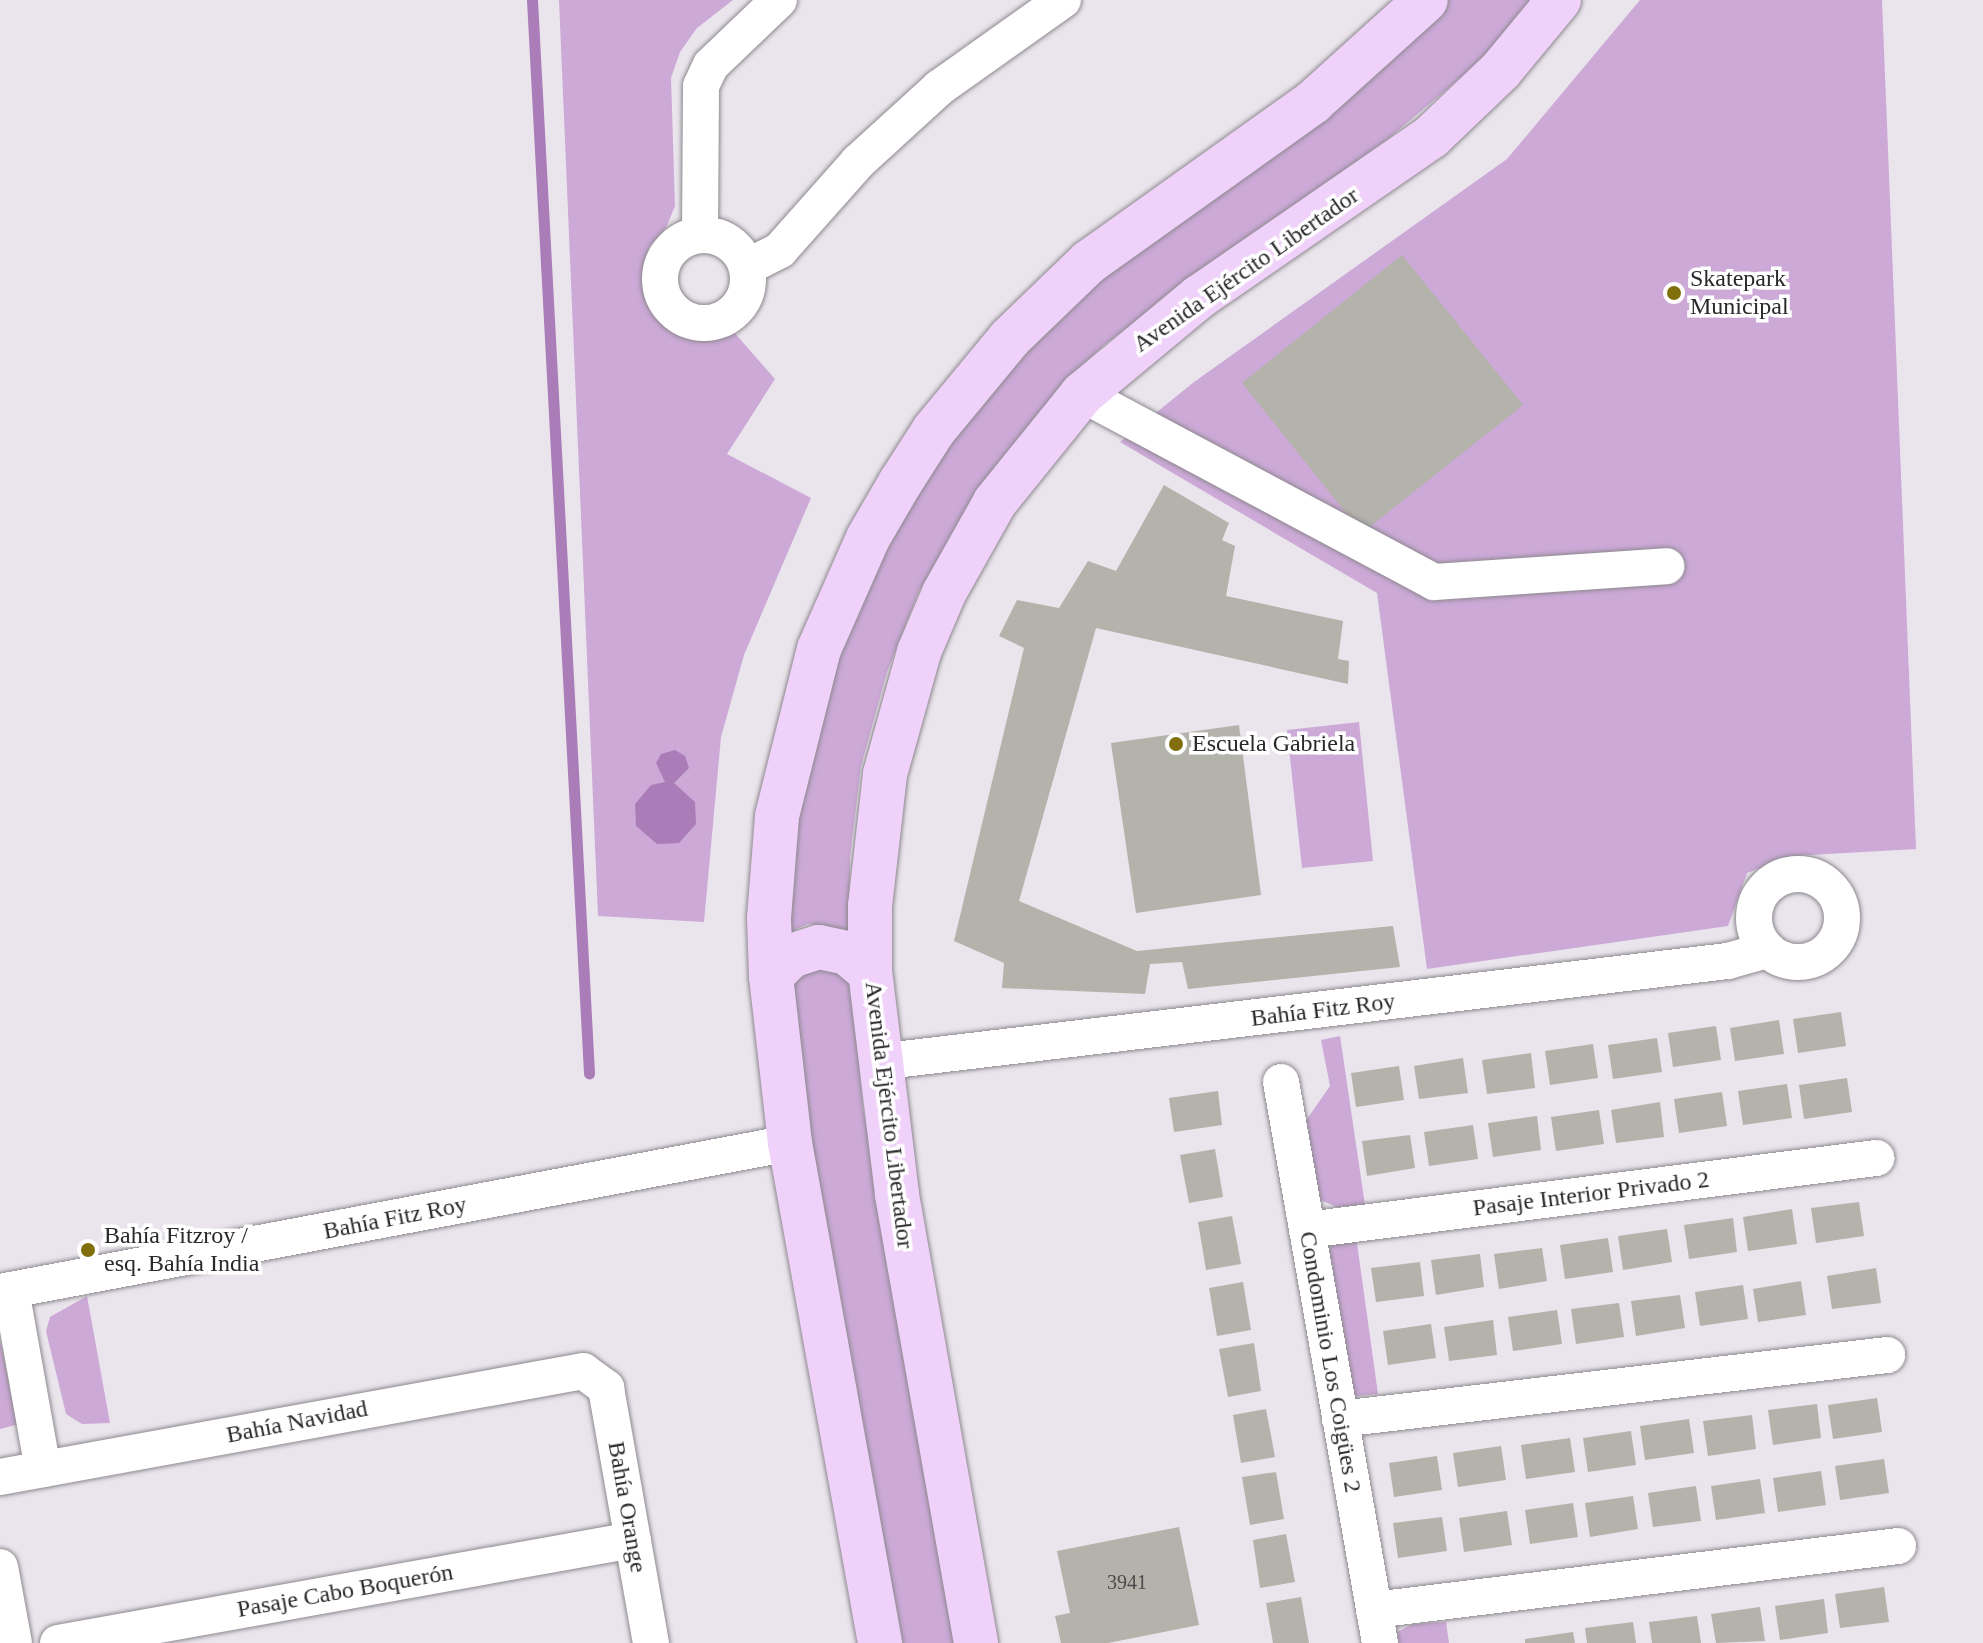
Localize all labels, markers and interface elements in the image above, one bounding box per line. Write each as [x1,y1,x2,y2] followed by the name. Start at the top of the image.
[1128,181,1364,359] street label: Avenida Ejército Libertador
[1690,265,1789,321] place label: Skatepark Municipal
[1665,284,1683,302] marker: Skatepark Municipal
[1192,730,1355,758] place label: Escuela Gabriela
[1167,735,1185,753] marker: Escuela Gabriela
[858,980,920,1250] street label: Avenida Ejército Libertador
[1249,987,1397,1033] street label: Bahía Fitz Roy
[1471,1165,1711,1223] street label: Pasaje Interior Privado 2
[321,1190,469,1246] street label: Bahía Fitz Roy
[104,1222,259,1278] place label: Bahía Fitzroy / esq. Bahía India
[1293,1229,1367,1495] street label: Condominio Los Coigües 2
[79,1241,97,1259] marker: Bahía Fitzroy / esq. Bahía India
[224,1394,370,1450] street label: Bahía Navidad
[601,1439,653,1575] street label: Bahía Orange
[235,1558,455,1624] street label: Pasaje Cabo Boquerón
[1107,1570,1147,1594] house number: 3941

